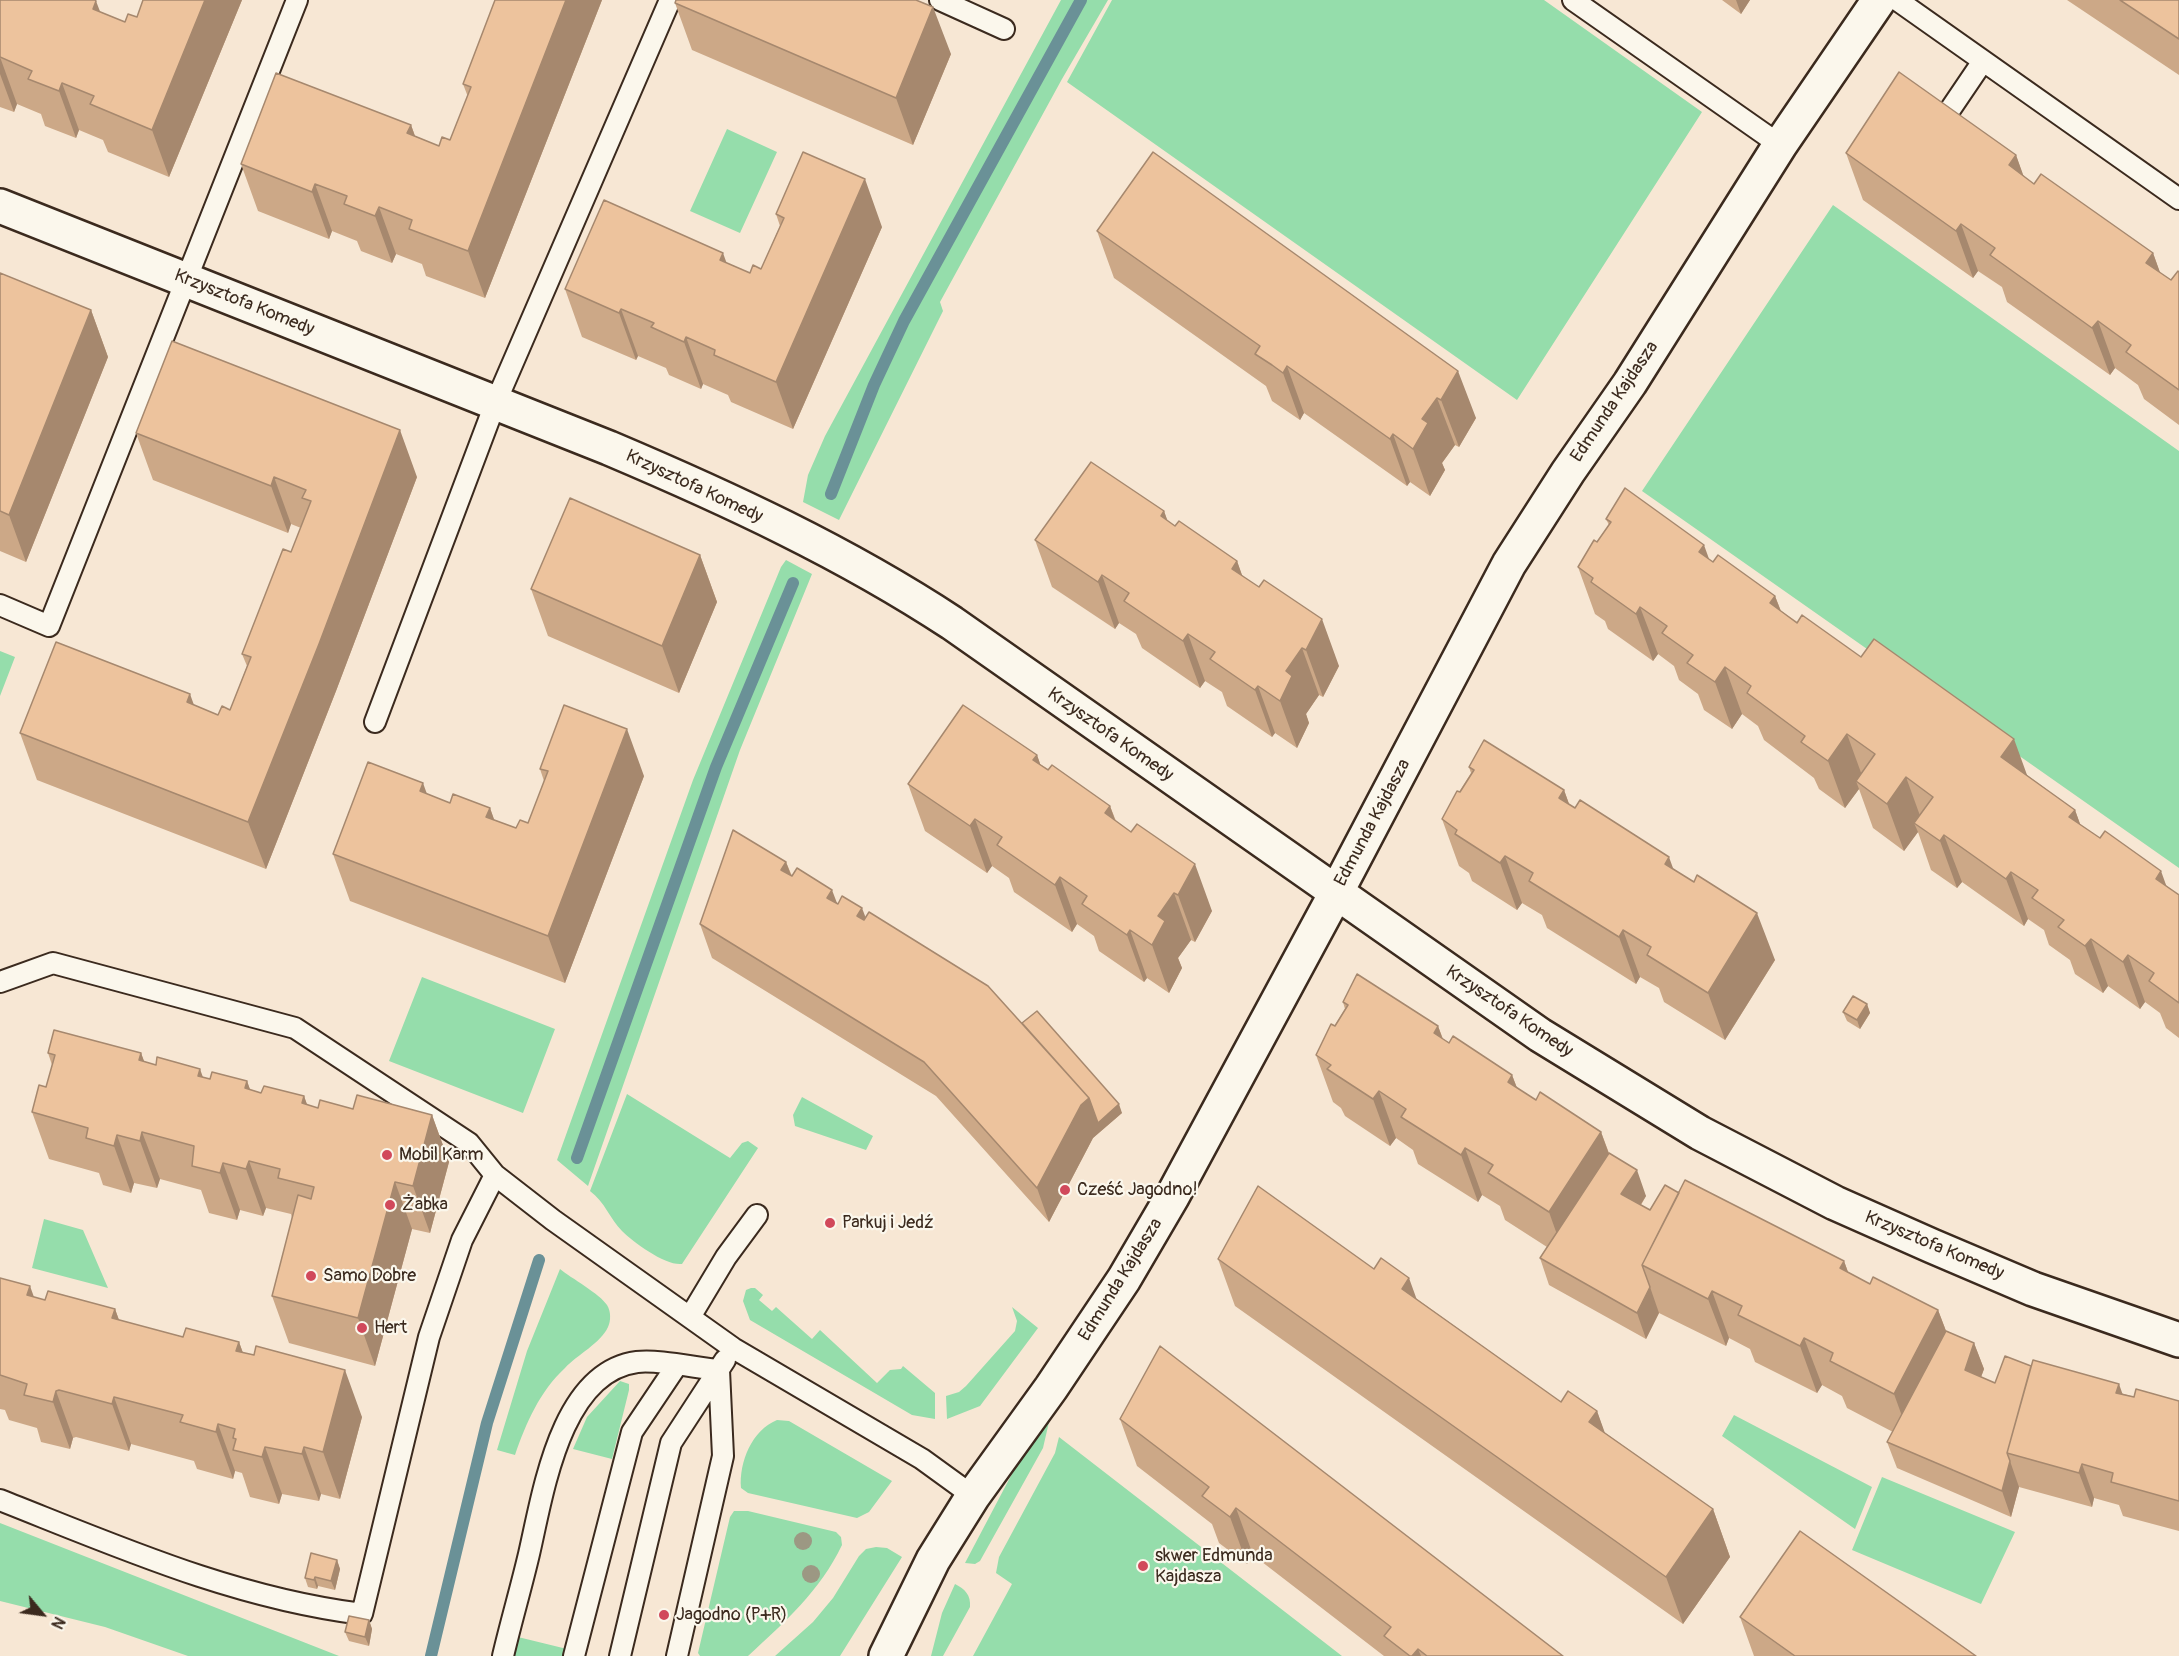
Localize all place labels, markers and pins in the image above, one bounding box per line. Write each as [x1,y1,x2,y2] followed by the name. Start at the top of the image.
[399,1144,483,1166] place label: Mobil Karm
[380,1148,394,1162] marker: Mobil Karm
[1077,1179,1198,1201] place label: Cześć Jagodno!
[1058,1183,1072,1197] marker: Cześć Jagodno!
[402,1194,448,1216] place label: Żabka
[383,1198,397,1212] marker: Żabka
[842,1212,933,1234] place label: Parkuj i Jedź
[823,1216,837,1230] marker: Parkuj i Jedź
[323,1265,416,1287] place label: Samo Dobre
[304,1269,318,1283] marker: Samo Dobre
[374,1317,407,1339] place label: Hert
[355,1321,369,1335] marker: Hert
[1155,1545,1273,1588] place label: skwer Edmunda Kajdasza
[1136,1559,1150,1573] marker: skwer Edmunda Kajdasza
[676,1604,787,1626] place label: Jagodno (P+R)
[657,1608,671,1622] marker: Jagodno (P+R)

